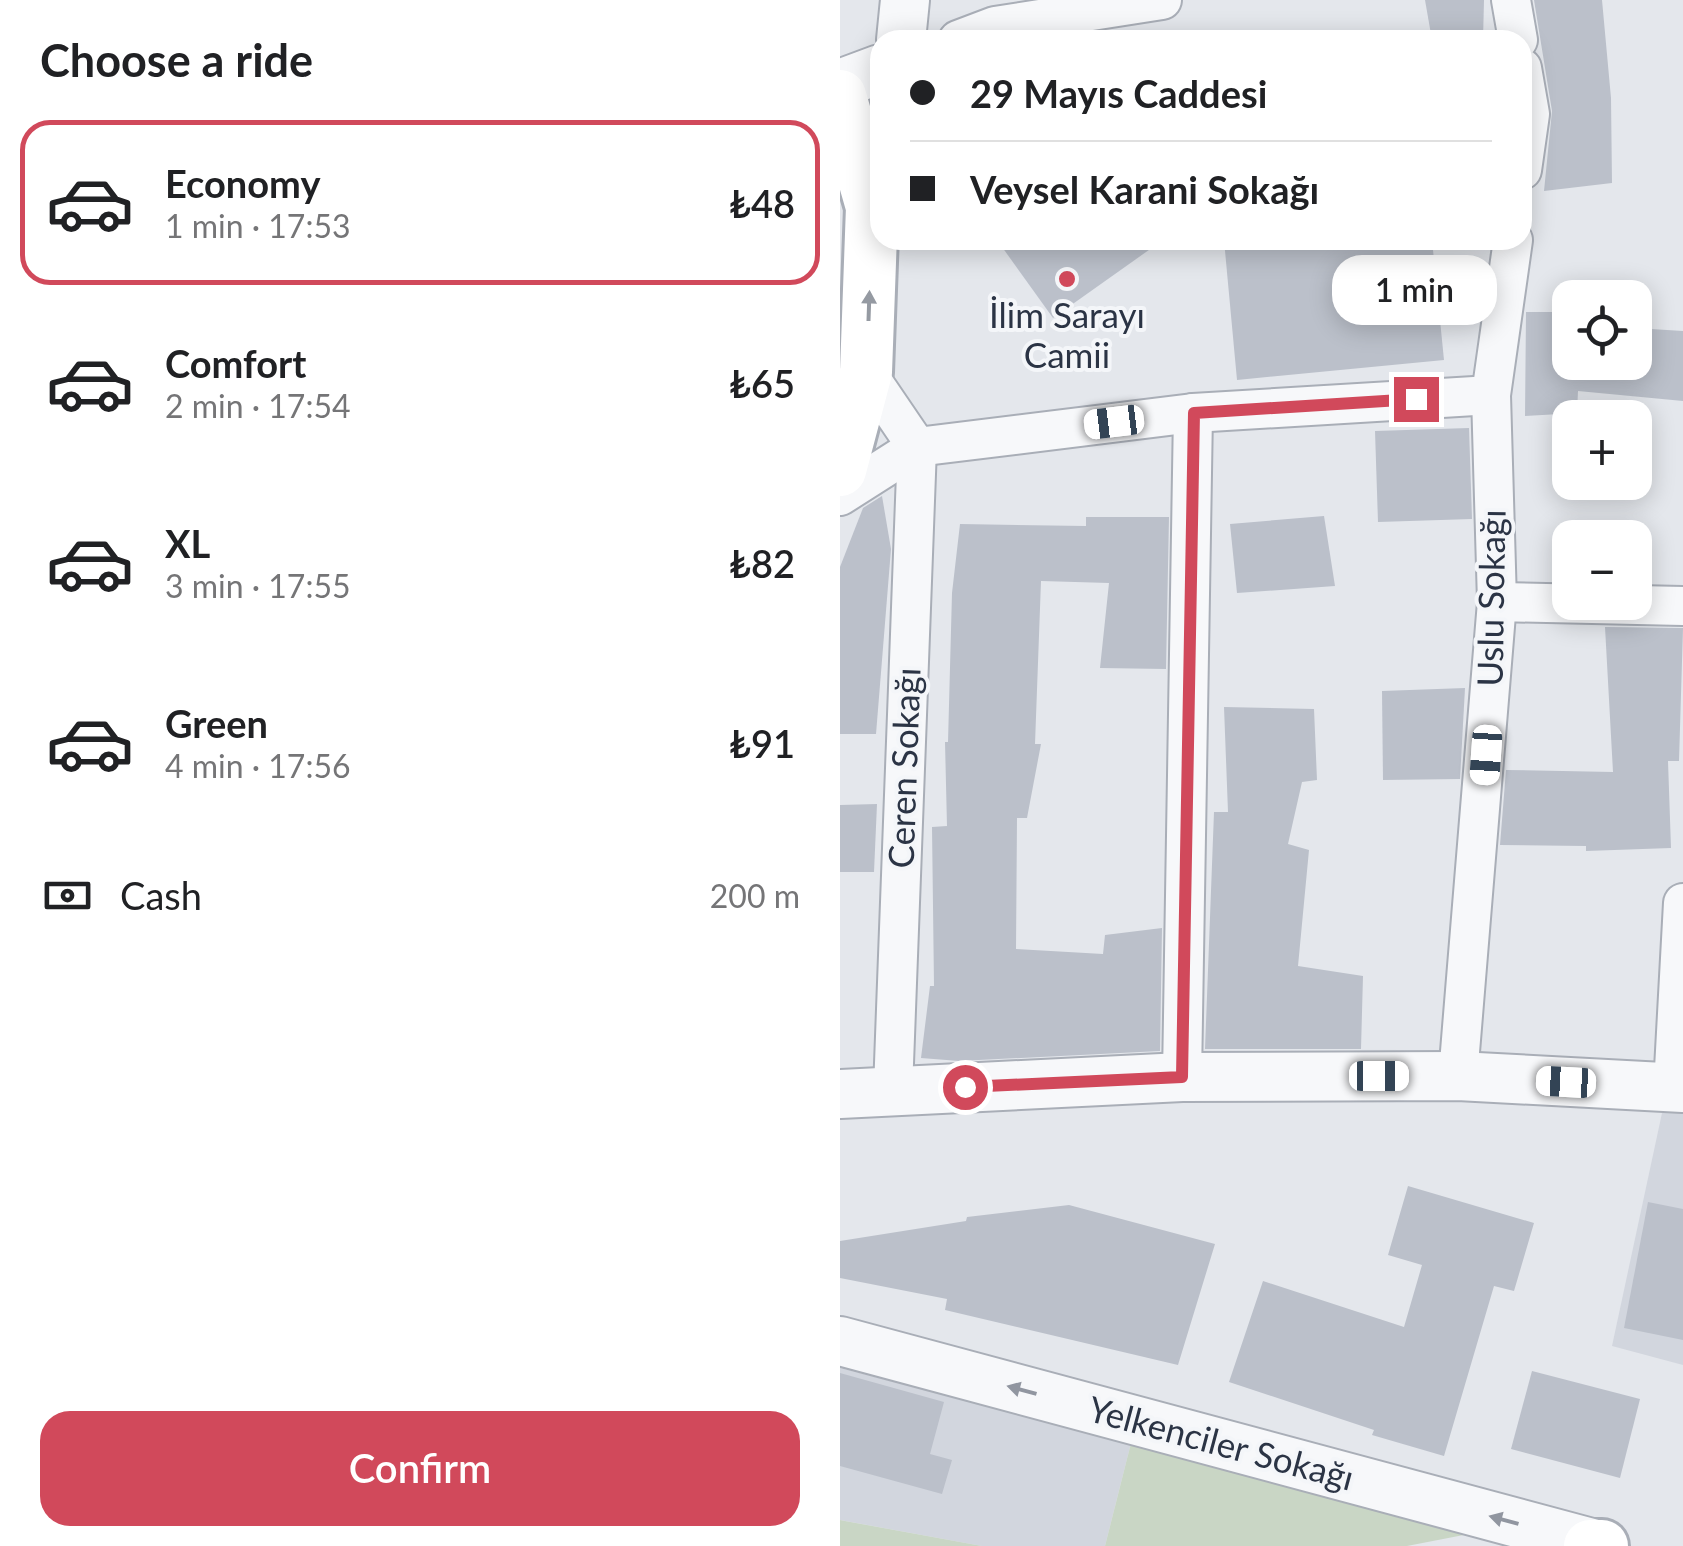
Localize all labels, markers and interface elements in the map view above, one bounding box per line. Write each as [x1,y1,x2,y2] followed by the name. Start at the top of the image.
[40,33,313,87] text: Choose a ride
[970,70,1267,116] text: 29 Mayıs Caddesi
[45,158,135,248] icon: car
[165,160,320,206] text: Economy
[970,166,1319,212] text: Veysel Karani Sokağı
[729,180,795,226] text: ₺48
[165,206,351,245] text: 1 min · 17:53
[1334,254,1498,324] callout: 1 min
[1056,268,1078,290] marker: İlim Sarayı Camii
[1375,270,1454,309] text: 1 min
[1552,280,1652,620] map controls
[1552,280,1652,380] button: locate
[862,289,878,321] one-way arrow
[989,293,1145,375] place label: İlim Sarayı Camii
[45,338,135,428] icon: car
[165,340,306,386] text: Comfort
[729,360,795,406] text: ₺65
[1394,377,1439,422] route end
[165,386,351,425] text: 2 min · 17:54
[1552,400,1652,500] button: +
[1082,403,1146,441] car
[1467,509,1513,687] street label: Uslu Sokağı
[45,518,135,608] icon: car
[165,520,210,566] text: XL
[1552,520,1652,620] button: −
[729,540,795,586] text: ₺82
[165,566,351,605] text: 3 min · 17:55
[879,667,927,869] street label: Ceren Sokağı
[45,698,135,788] icon: car
[165,700,268,746] text: Green
[729,720,795,766] text: ₺91
[1469,724,1503,786] car
[165,746,351,785] text: 4 min · 17:56
[40,868,95,923] icon: cash
[120,872,202,918] text: Cash
[710,876,800,915] text: 200 m
[1349,1061,1409,1091] car
[943,1065,988,1110] route start
[1535,1065,1597,1099] car
[1006,1382,1037,1397] one-way arrow
[1084,1386,1359,1498] street label: Yelkenciler Sokağı
[40,1411,800,1526] button: Confirm
[1489,1511,1520,1527] one-way arrow

